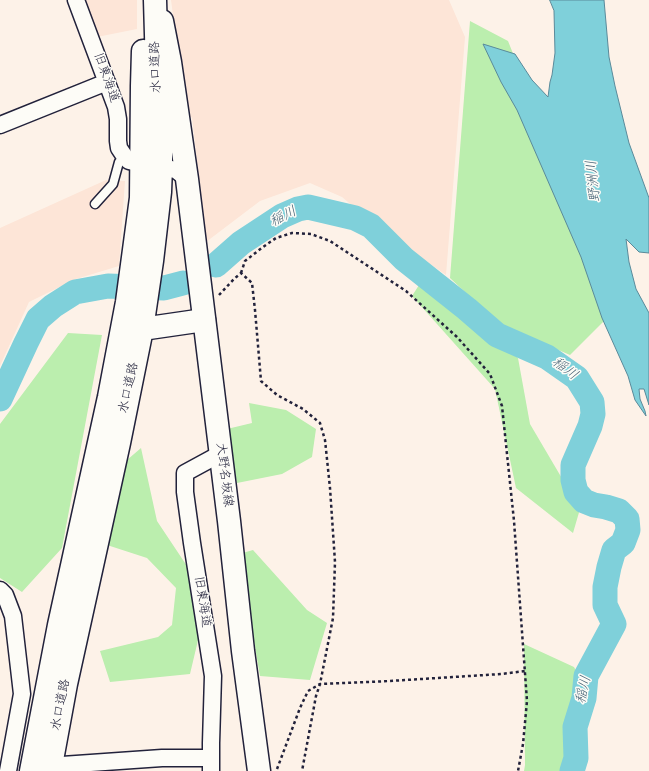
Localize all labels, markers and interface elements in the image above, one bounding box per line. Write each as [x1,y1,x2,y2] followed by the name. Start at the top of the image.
[148,41,166,93] street label: 水口道路
[89,51,121,105] street label: 旧東海道
[584,159,606,203] water label: 野洲川
[268,204,300,232] water label: 稲川
[548,355,580,385] water label: 稲川
[117,361,143,415] street label: 水口道路
[211,442,235,508] street label: 大野名坂線
[189,575,213,629] street label: 旧東海道
[574,674,596,706] water label: 稲川
[49,678,75,732] street label: 水口道路

